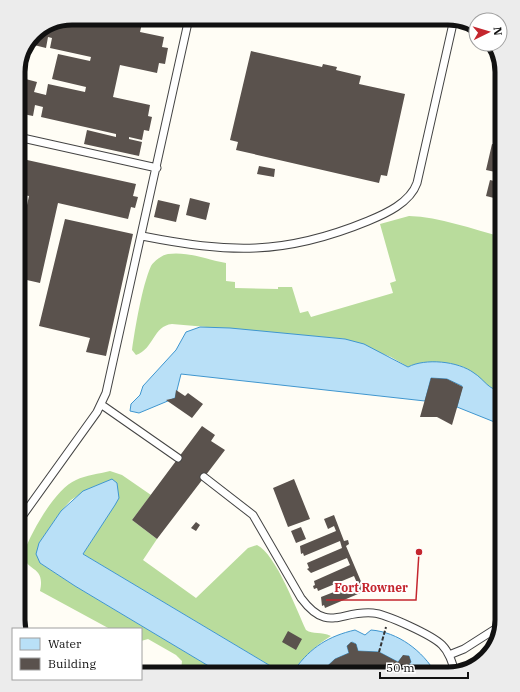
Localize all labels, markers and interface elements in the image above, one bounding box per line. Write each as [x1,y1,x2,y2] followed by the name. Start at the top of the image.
[468,12,508,52] north arrow
[491,26,505,36] text: N
[326,576,416,600] callout: Fort Rowner
[334,580,408,595] text: Fort Rowner
[12,628,142,680] legend
[48,636,82,651] text: Water
[380,654,468,680] scale bar
[48,656,96,671] text: Building
[386,660,415,675] text: 50 m

